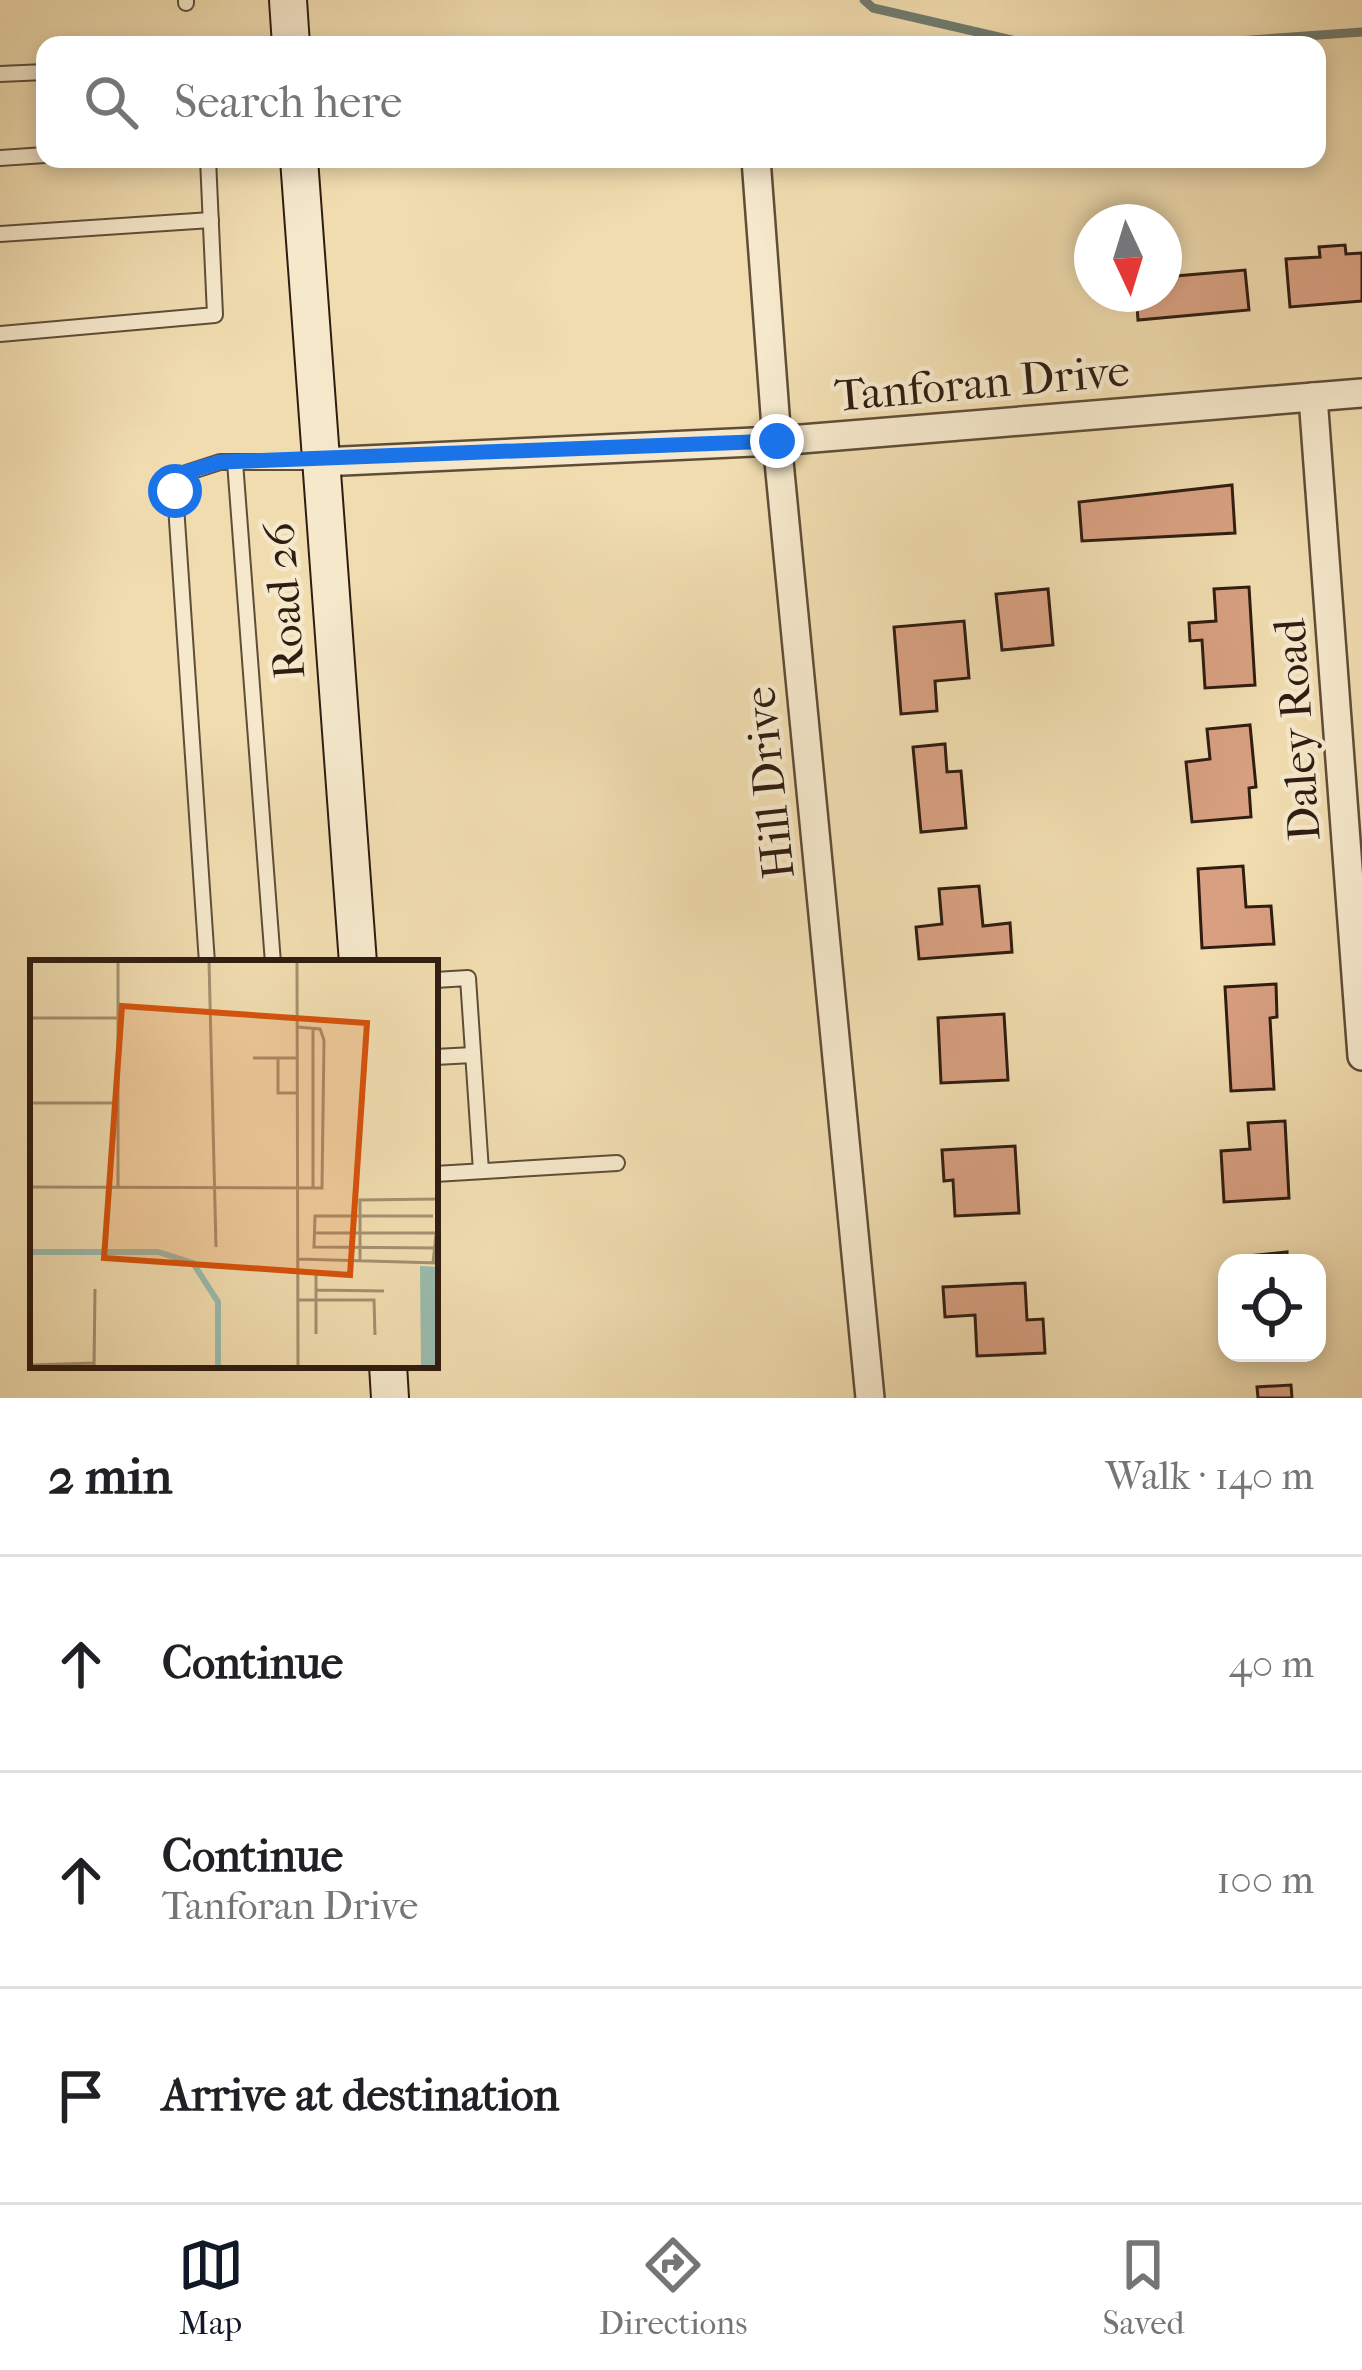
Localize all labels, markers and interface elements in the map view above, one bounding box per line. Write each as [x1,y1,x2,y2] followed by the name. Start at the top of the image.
[36,36,1326,168] search box
[78,69,144,135] icon: search
[174,76,402,129] text: Search here
[1074,204,1182,312] north arrow
[833,344,1132,423] street label: Tanforan Drive
[750,414,804,468] route end
[148,464,202,518] route start
[253,520,316,681] street label: Road 26
[1263,617,1332,843] street label: Daley Road
[733,684,806,882] street label: Hill Drive
[30,960,438,1368] inset map
[1218,1254,1326,1362] map controls
[1218,1254,1326,1362] button: locate
[48,1446,172,1506] text: 2 min
[1106,1453,1314,1499] text: Walk · 140 m
[48,1631,114,1697] icon: ahead
[162,1637,343,1690] text: Continue
[1229,1641,1314,1687] text: 40 m
[162,1830,343,1883] text: Continue
[48,1847,114,1913] icon: ahead
[1216,1857,1314,1903] text: 100 m
[162,1883,418,1929] text: Tanforan Drive
[48,2063,114,2129] icon: arrive
[162,2069,559,2122] text: Arrive at destination
[178,2232,244,2343] tab: Map
[599,2232,747,2343] tab: Directions
[1103,2232,1184,2343] tab: Saved

